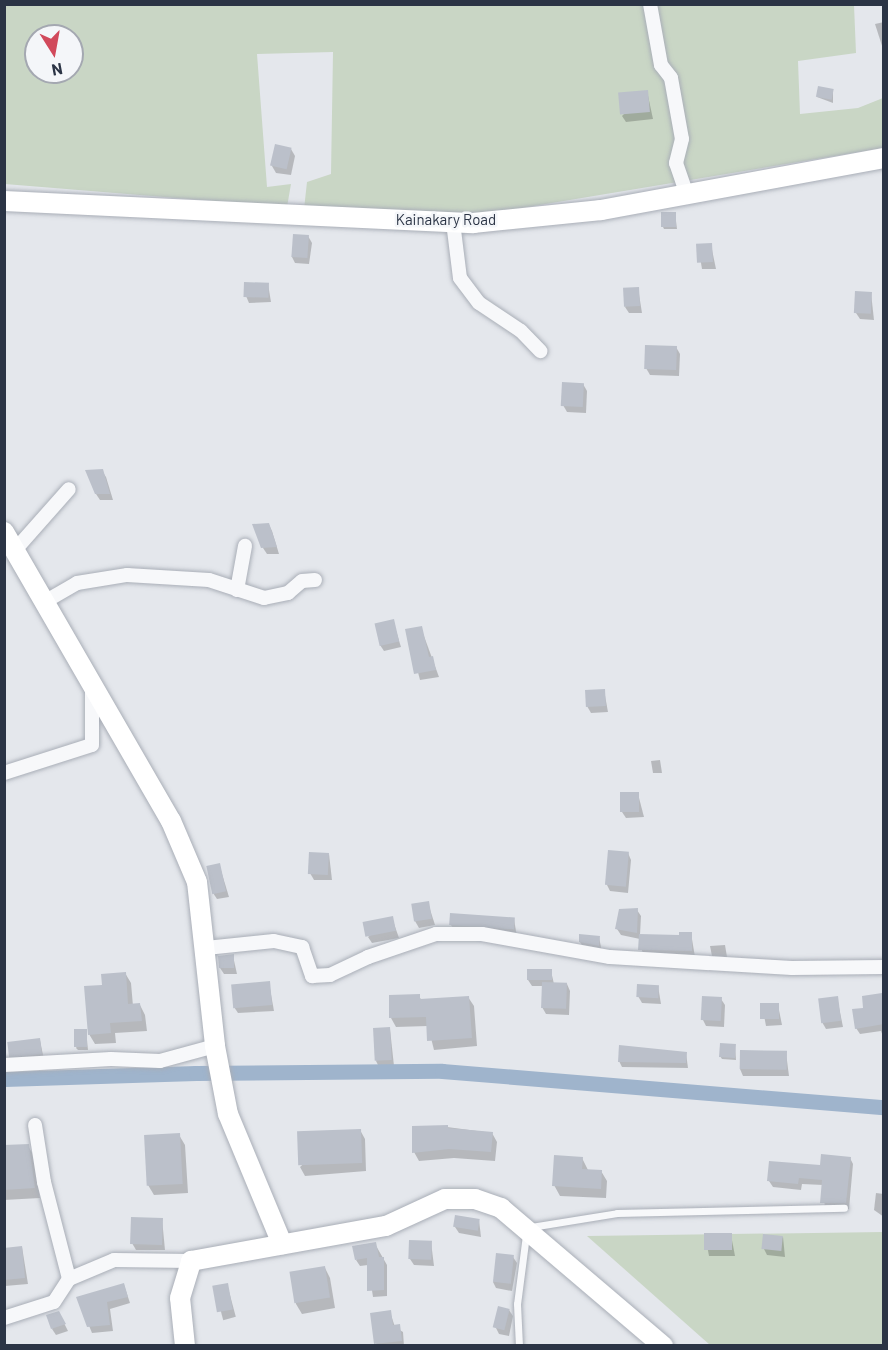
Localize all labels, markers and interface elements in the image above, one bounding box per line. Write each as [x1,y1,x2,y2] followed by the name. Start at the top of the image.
[24,24,84,84] north arrow
[50,60,64,81] text: N
[396,211,496,229] street label: Kainakary Road

